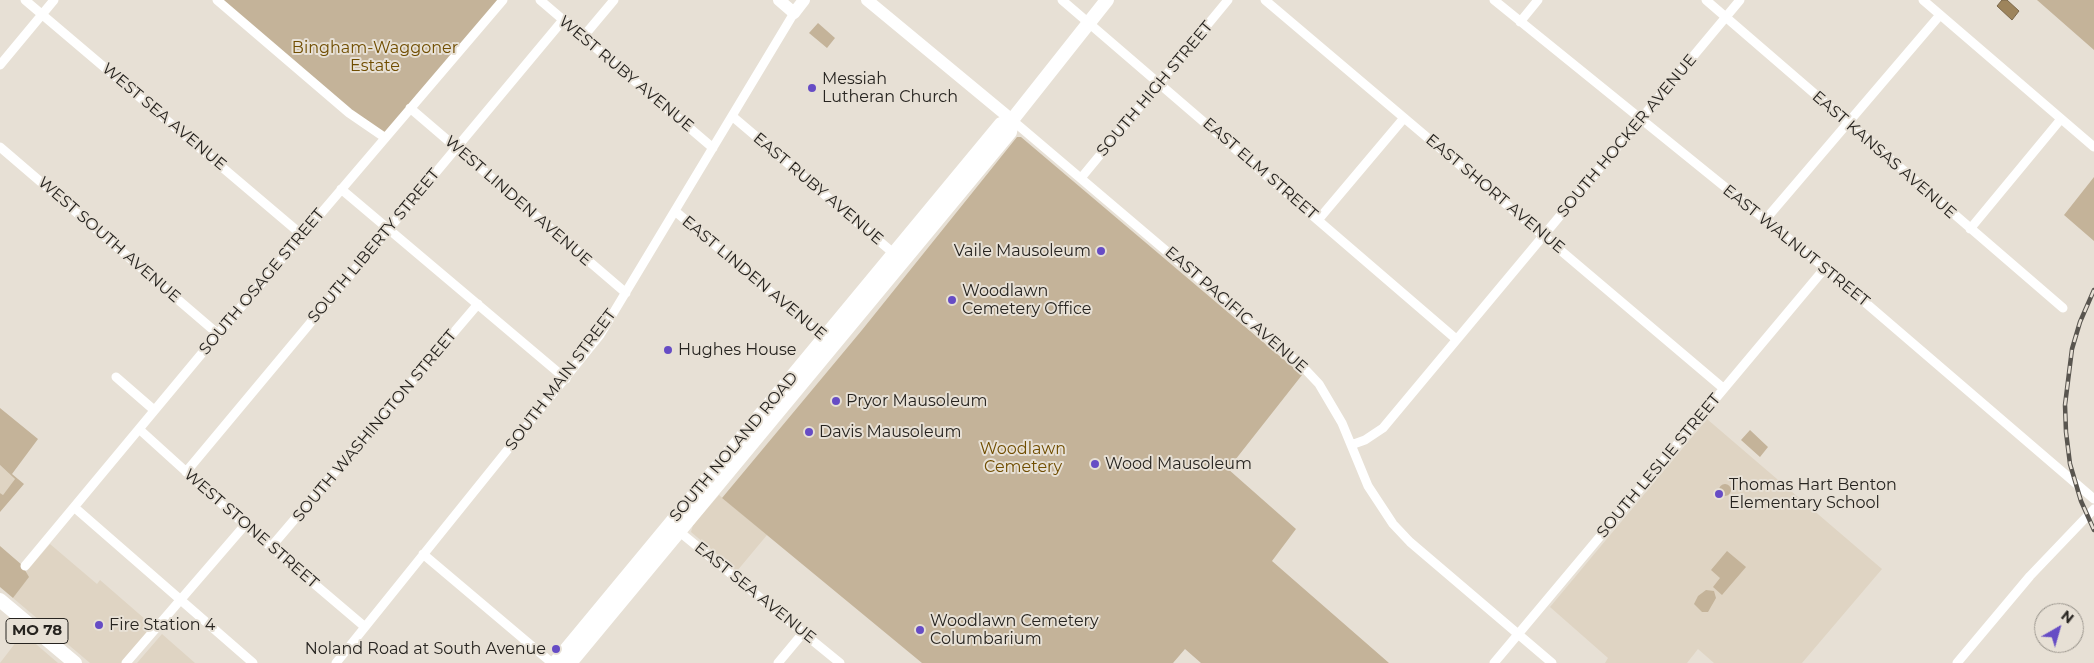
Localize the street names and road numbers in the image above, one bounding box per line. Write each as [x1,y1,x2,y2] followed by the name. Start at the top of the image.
[555,12,697,136] street label: WEST RUBY AVENUE
[1093,18,1217,160] street label: SOUTH HIGH STREET
[1553,51,1701,221] street label: SOUTH HOCKER AVENUE
[98,59,230,175] street label: WEST SEA AVENUE
[1808,87,1960,223] street label: EAST KANSAS AVENUE
[1199,114,1321,224] street label: EAST ELM STREET
[749,129,887,249] street label: EAST RUBY AVENUE
[1422,130,1568,258] street label: EAST SHORT AVENUE
[441,132,595,270] street label: WEST LINDEN AVENUE
[304,165,444,327] street label: SOUTH LIBERTY STREET
[34,173,184,307] street label: WEST SOUTH AVENUE
[1719,181,1873,311] street label: EAST WALNUT STREET
[195,205,329,359] street label: SOUTH OSAGE STREET
[678,212,830,344] street label: EAST LINDEN AVENUE
[1161,243,1311,377] street label: EAST PACIFIC AVENUE
[502,306,620,454] street label: SOUTH MAIN STREET
[289,326,461,526] street label: SOUTH WASHINGTON STREET
[666,368,802,526] street label: SOUTH NOLAND ROAD
[1593,390,1725,542] street label: SOUTH LESLIE STREET
[180,465,322,593] street label: WEST STONE STREET
[691,538,819,648] street label: EAST SEA AVENUE
[6,618,68,644] road number: MO 78

